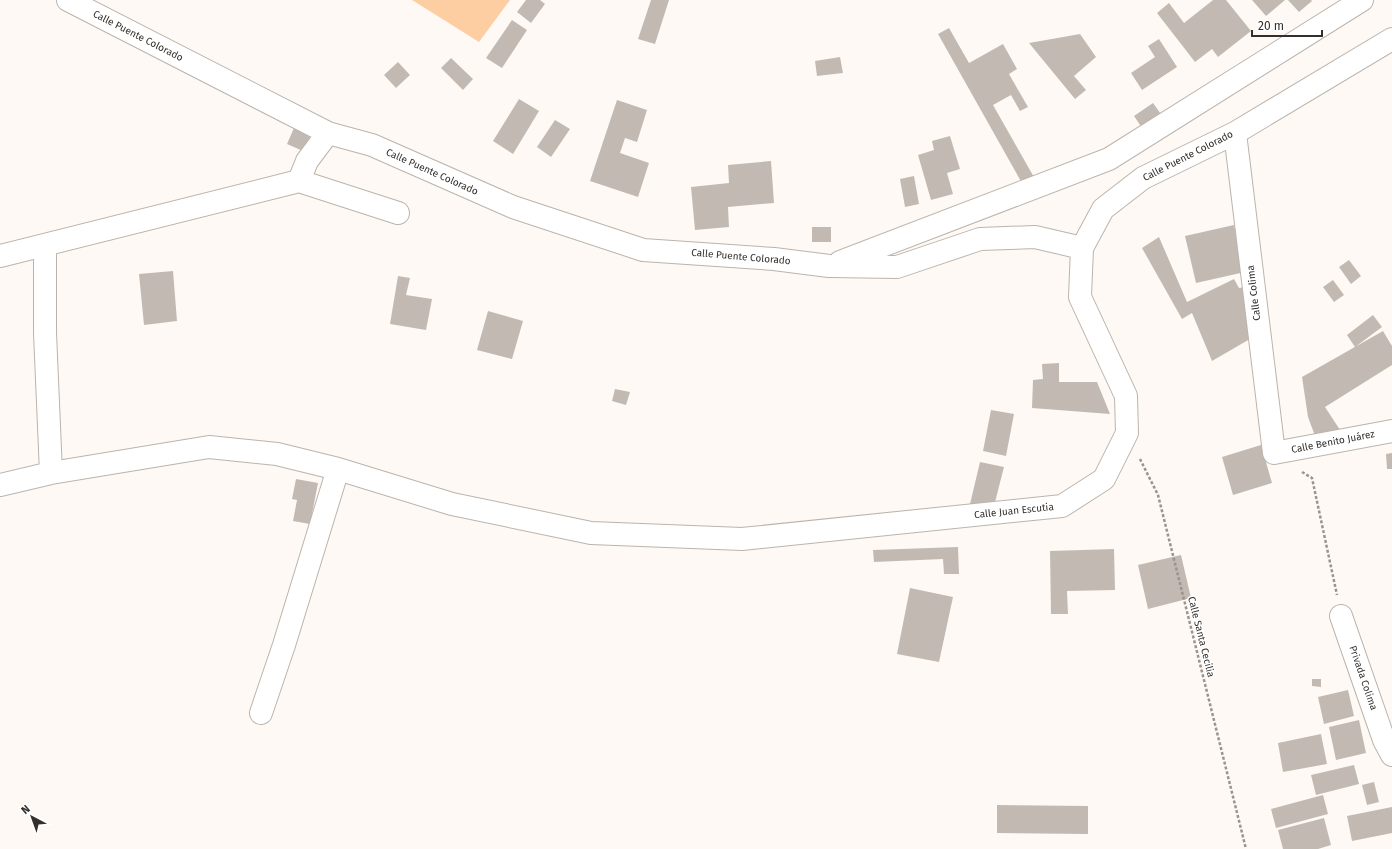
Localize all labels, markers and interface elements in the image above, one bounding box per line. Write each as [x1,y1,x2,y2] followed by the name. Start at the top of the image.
[91,8,185,64] street label: Calle Puente Colorado
[1252,12,1322,38] scale bar
[1258,19,1284,33] text: 20 m
[1141,128,1235,184] street label: Calle Puente Colorado
[384,146,480,198] street label: Calle Puente Colorado
[691,247,791,267] street label: Calle Puente Colorado
[1245,265,1263,321] street label: Calle Colima
[1290,428,1376,456] street label: Calle Benito Juárez
[974,501,1054,521] street label: Calle Juan Escutia
[1185,595,1217,679] street label: Calle Santa Cecilia
[1346,644,1380,712] street label: Privada Colima
[12,797,52,837] north arrow
[19,803,33,817] text: N

